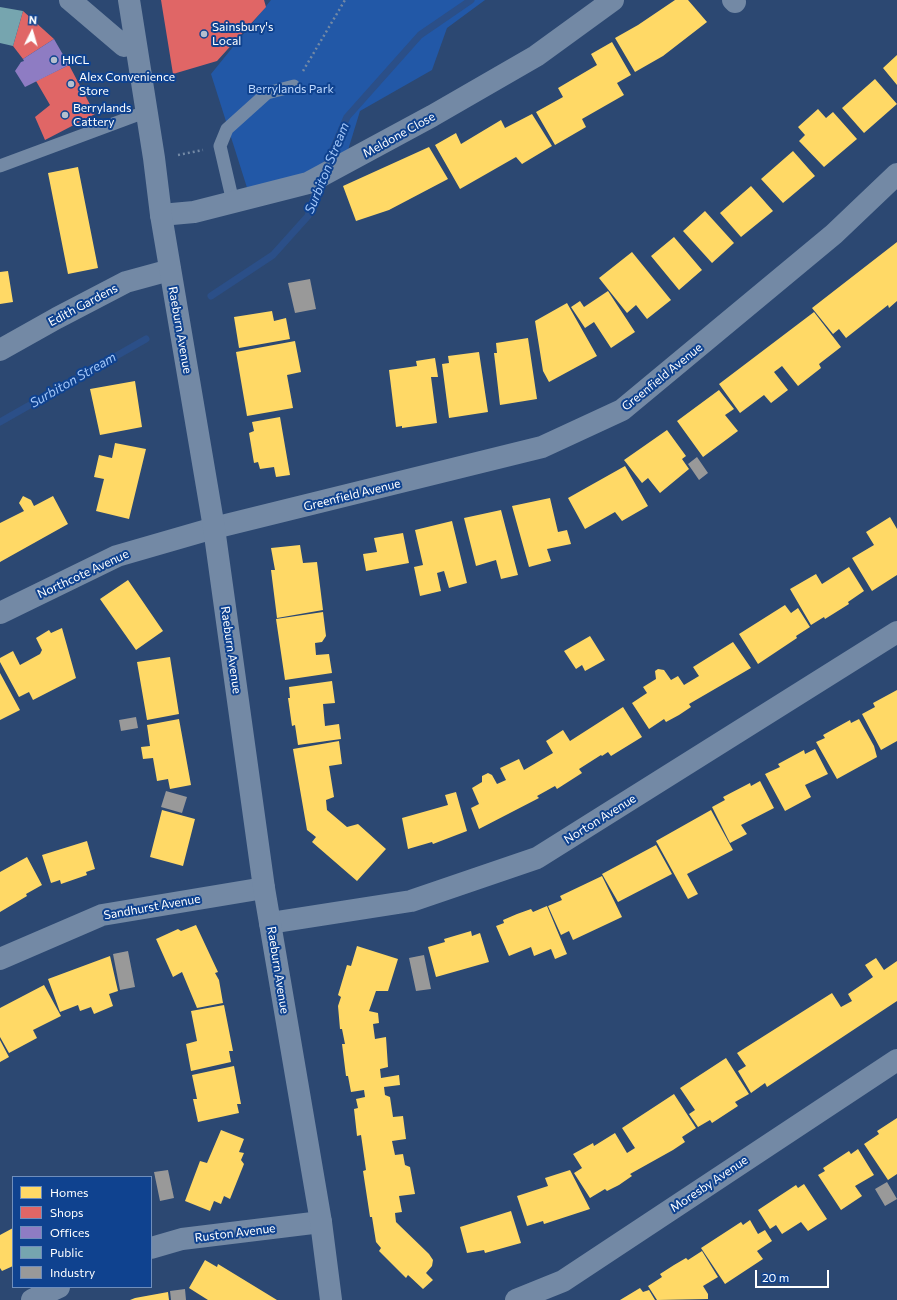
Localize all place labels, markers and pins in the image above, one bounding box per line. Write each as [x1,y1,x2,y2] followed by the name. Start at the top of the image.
[212,20,273,48] place label: Sainsbury's Local
[199,29,209,39] marker: Sainsbury's Local
[62,53,89,67] place label: HICL
[49,55,59,65] marker: HICL
[79,70,175,98] place label: Alex Convenience Store
[66,79,76,89] marker: Alex Convenience Store
[73,101,131,129] place label: Berrylands Cattery
[60,110,70,120] marker: Berrylands Cattery

